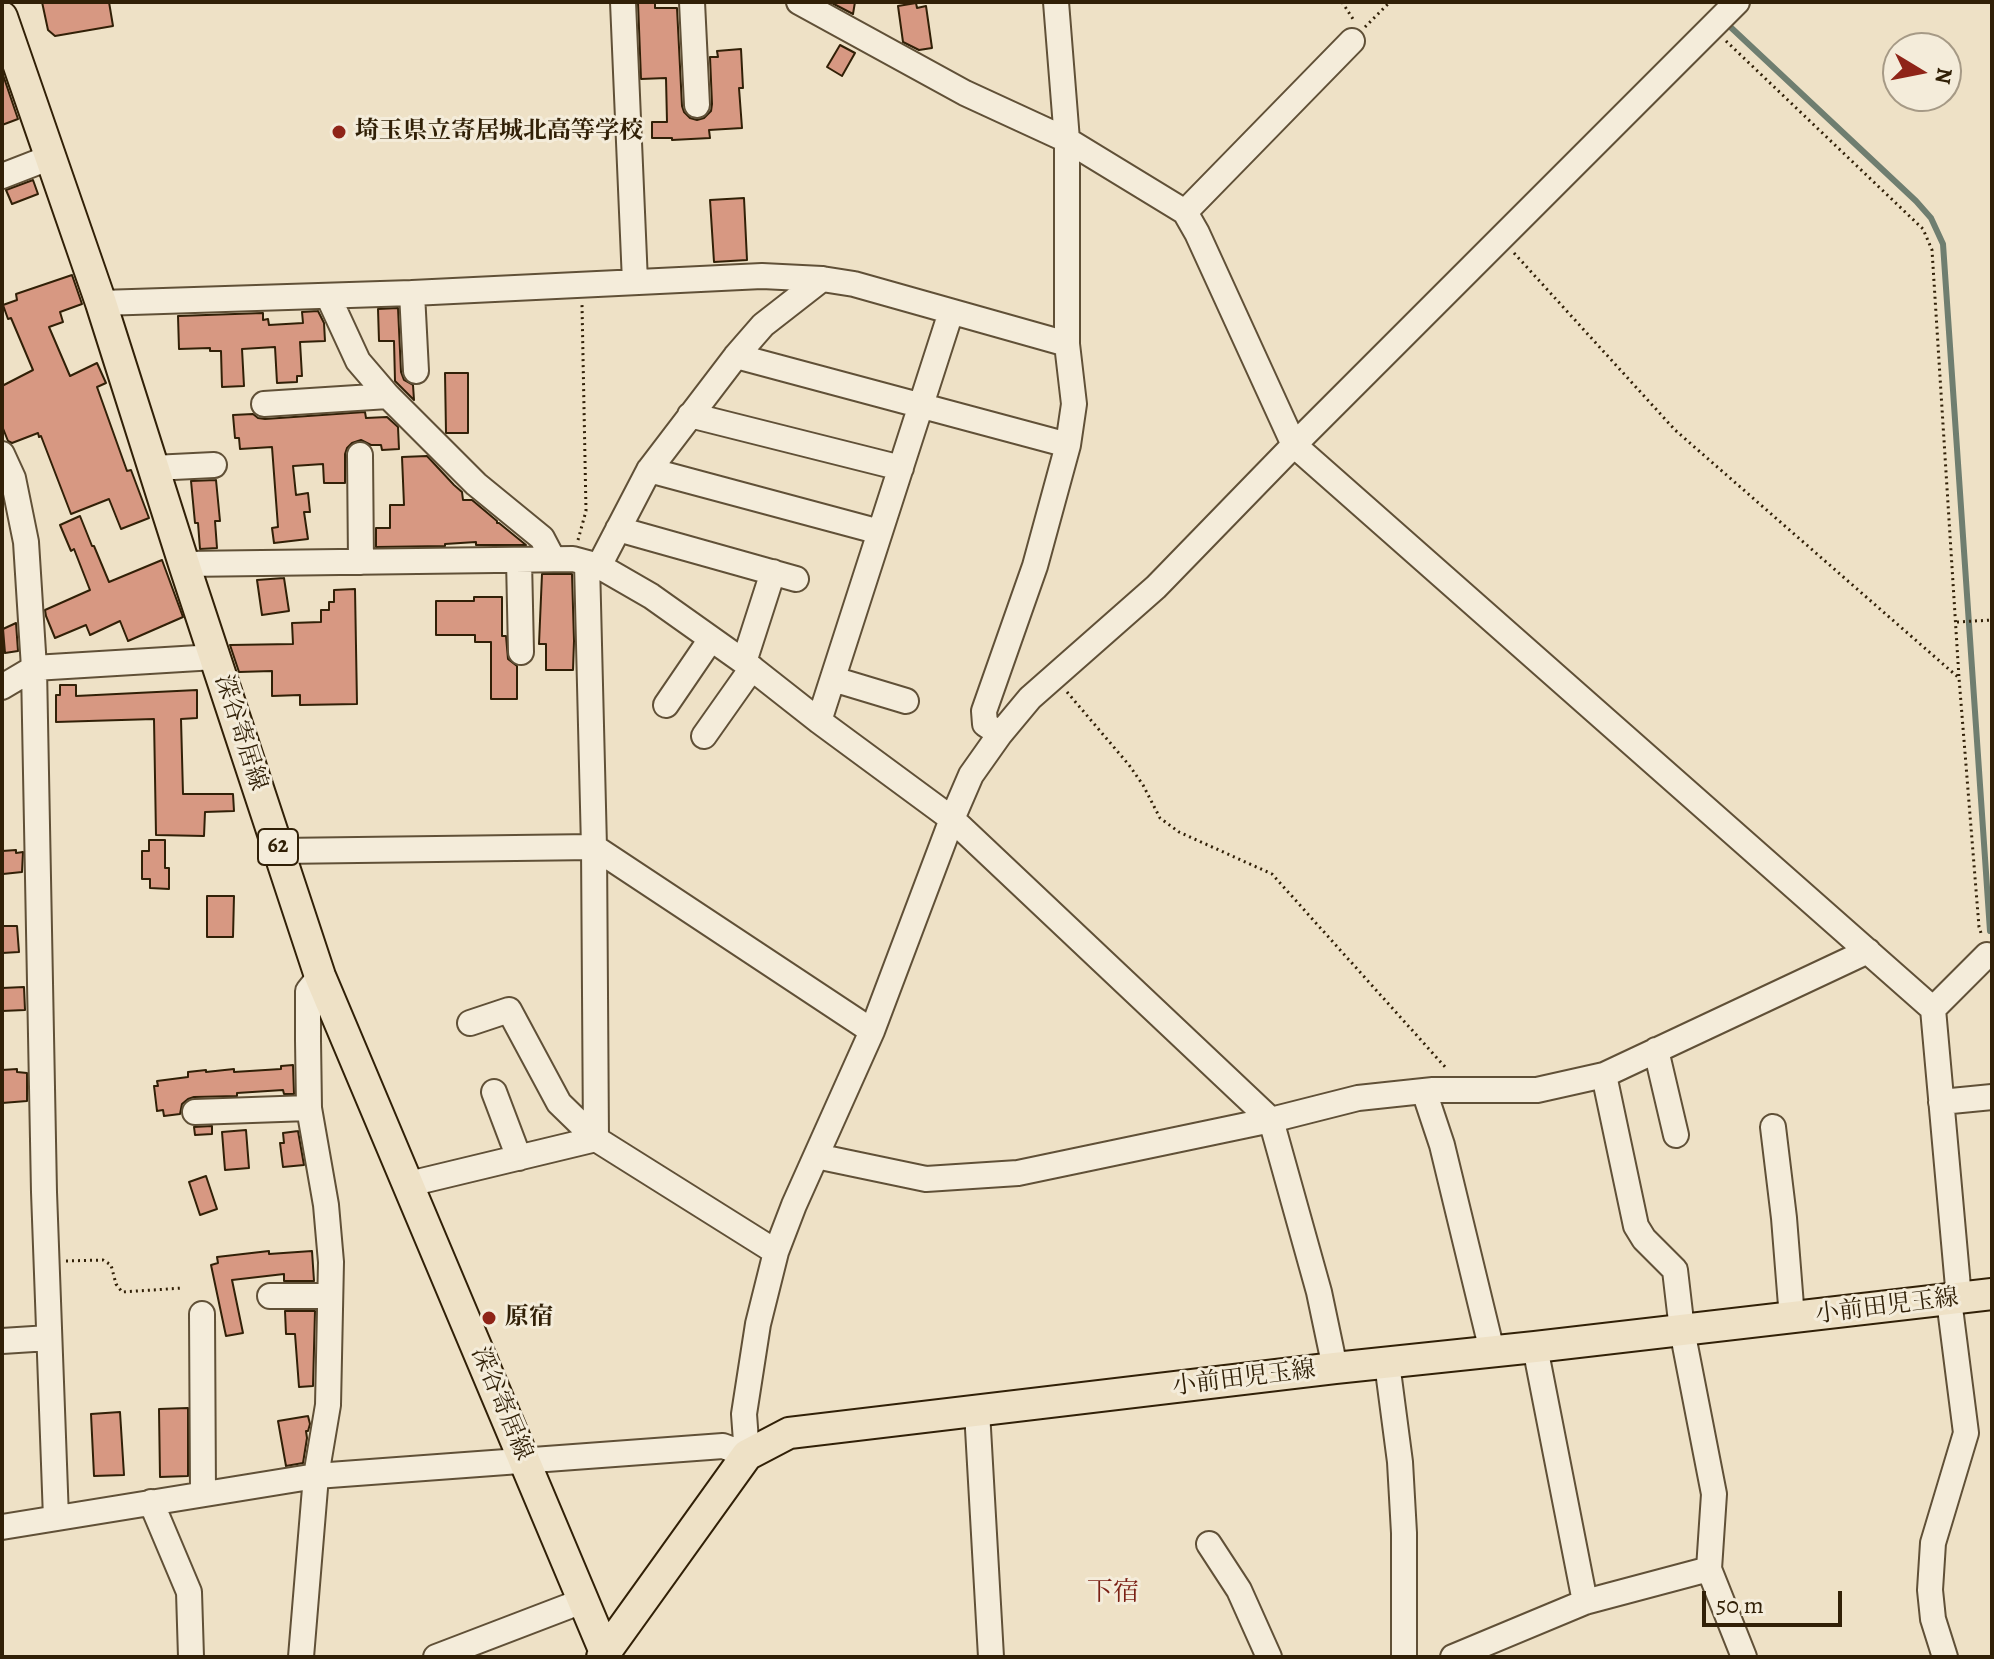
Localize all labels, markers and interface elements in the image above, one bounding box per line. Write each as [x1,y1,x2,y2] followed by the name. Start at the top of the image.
[1882,32,1962,112] north arrow
[1928,65,1960,86] text: N
[355,118,643,146] place label: 埼玉県立寄居城北高等学校
[330,123,348,141] marker: 埼玉県立寄居城北高等学校
[208,671,272,795] street label: 深谷寄居線
[258,829,298,865] road number: 62
[1814,1284,1960,1330] street label: 小前田児玉線
[505,1304,553,1332] place label: 原宿
[480,1309,498,1327] marker: 原宿
[464,1343,538,1465] street label: 深谷寄居線
[1171,1356,1317,1402] street label: 小前田児玉線
[1706,1575,1846,1625] scale bar
[1087,1578,1139,1610] district label: 下宿
[1716,1589,1764,1621] text: 50 m

